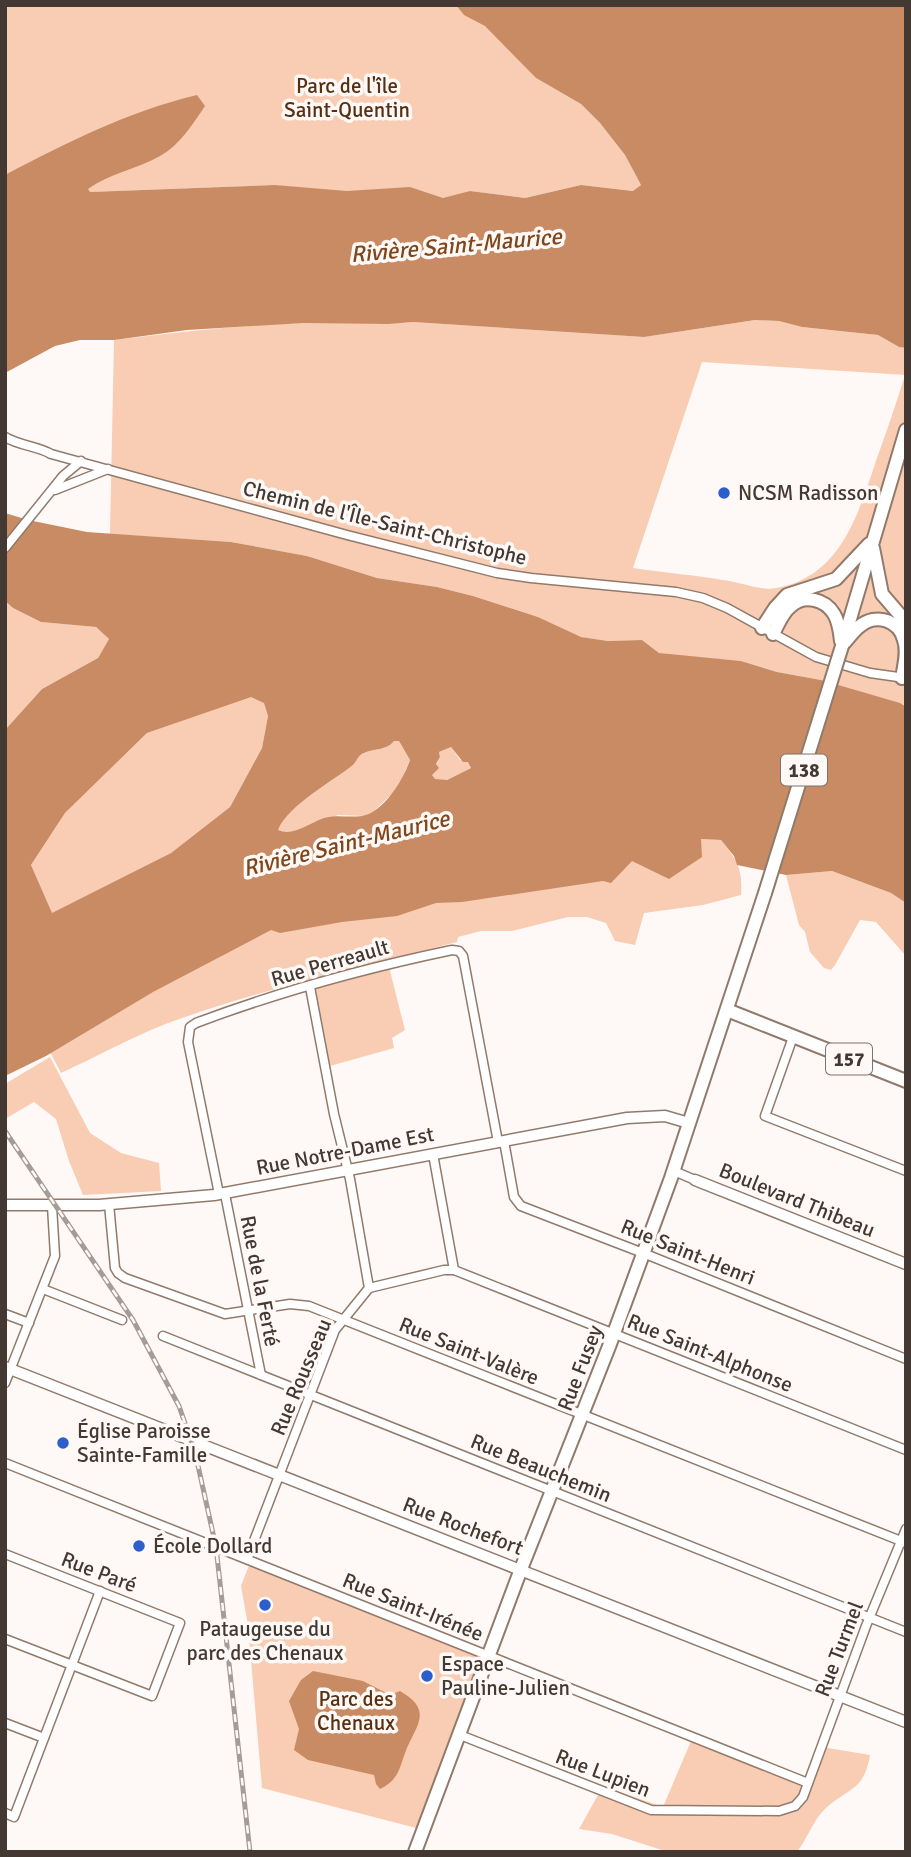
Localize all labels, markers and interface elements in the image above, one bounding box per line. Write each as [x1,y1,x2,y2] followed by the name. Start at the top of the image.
[284,73,410,123] park label: Parc de l'île Saint-Quentin
[349,222,564,269] water label: Rivière Saint-Maurice
[240,475,530,571] street label: Chemin de l'Île-Saint-Christophe
[738,480,879,506] place label: NCSM Radisson
[716,485,732,501] marker: NCSM Radisson
[781,754,827,786] road number: 138
[240,803,454,883] water label: Rivière Saint-Maurice
[268,934,392,992] street label: Rue Perreault
[826,1044,872,1074] road number: 157
[254,1121,436,1181] street label: Rue Notre-Dame Est
[715,1157,879,1243] street label: Boulevard Thibeau
[235,1213,285,1349] street label: Rue de la Ferté
[617,1213,759,1291] street label: Rue Saint-Henri
[623,1308,797,1398] street label: Rue Saint-Alphonse
[395,1311,543,1391] street label: Rue Saint-Valère
[265,1315,337,1439] street label: Rue Rousseau
[552,1321,608,1415] street label: Rue Fusey
[77,1418,211,1468] place label: Église Paroisse Sainte-Famille
[467,1428,615,1508] street label: Rue Beauchemin
[55,1435,71,1451] marker: Église Paroisse Sainte-Famille
[399,1491,527,1561] street label: Rue Rochefort
[153,1533,272,1559] place label: École Dollard
[131,1538,147,1554] marker: École Dollard
[58,1546,140,1598] street label: Rue Paré
[339,1567,487,1647] street label: Rue Saint-Irénée
[257,1597,273,1613] marker: Pataugeuse du parc des Chenaux
[809,1598,869,1700] street label: Rue Turmel
[187,1616,344,1666] place label: Pataugeuse du parc des Chenaux
[441,1651,570,1701] place label: Espace Pauline-Julien
[419,1668,435,1684] marker: Espace Pauline-Julien
[317,1686,395,1736] park label: Parc des Chenaux
[552,1743,654,1803] street label: Rue Lupien

